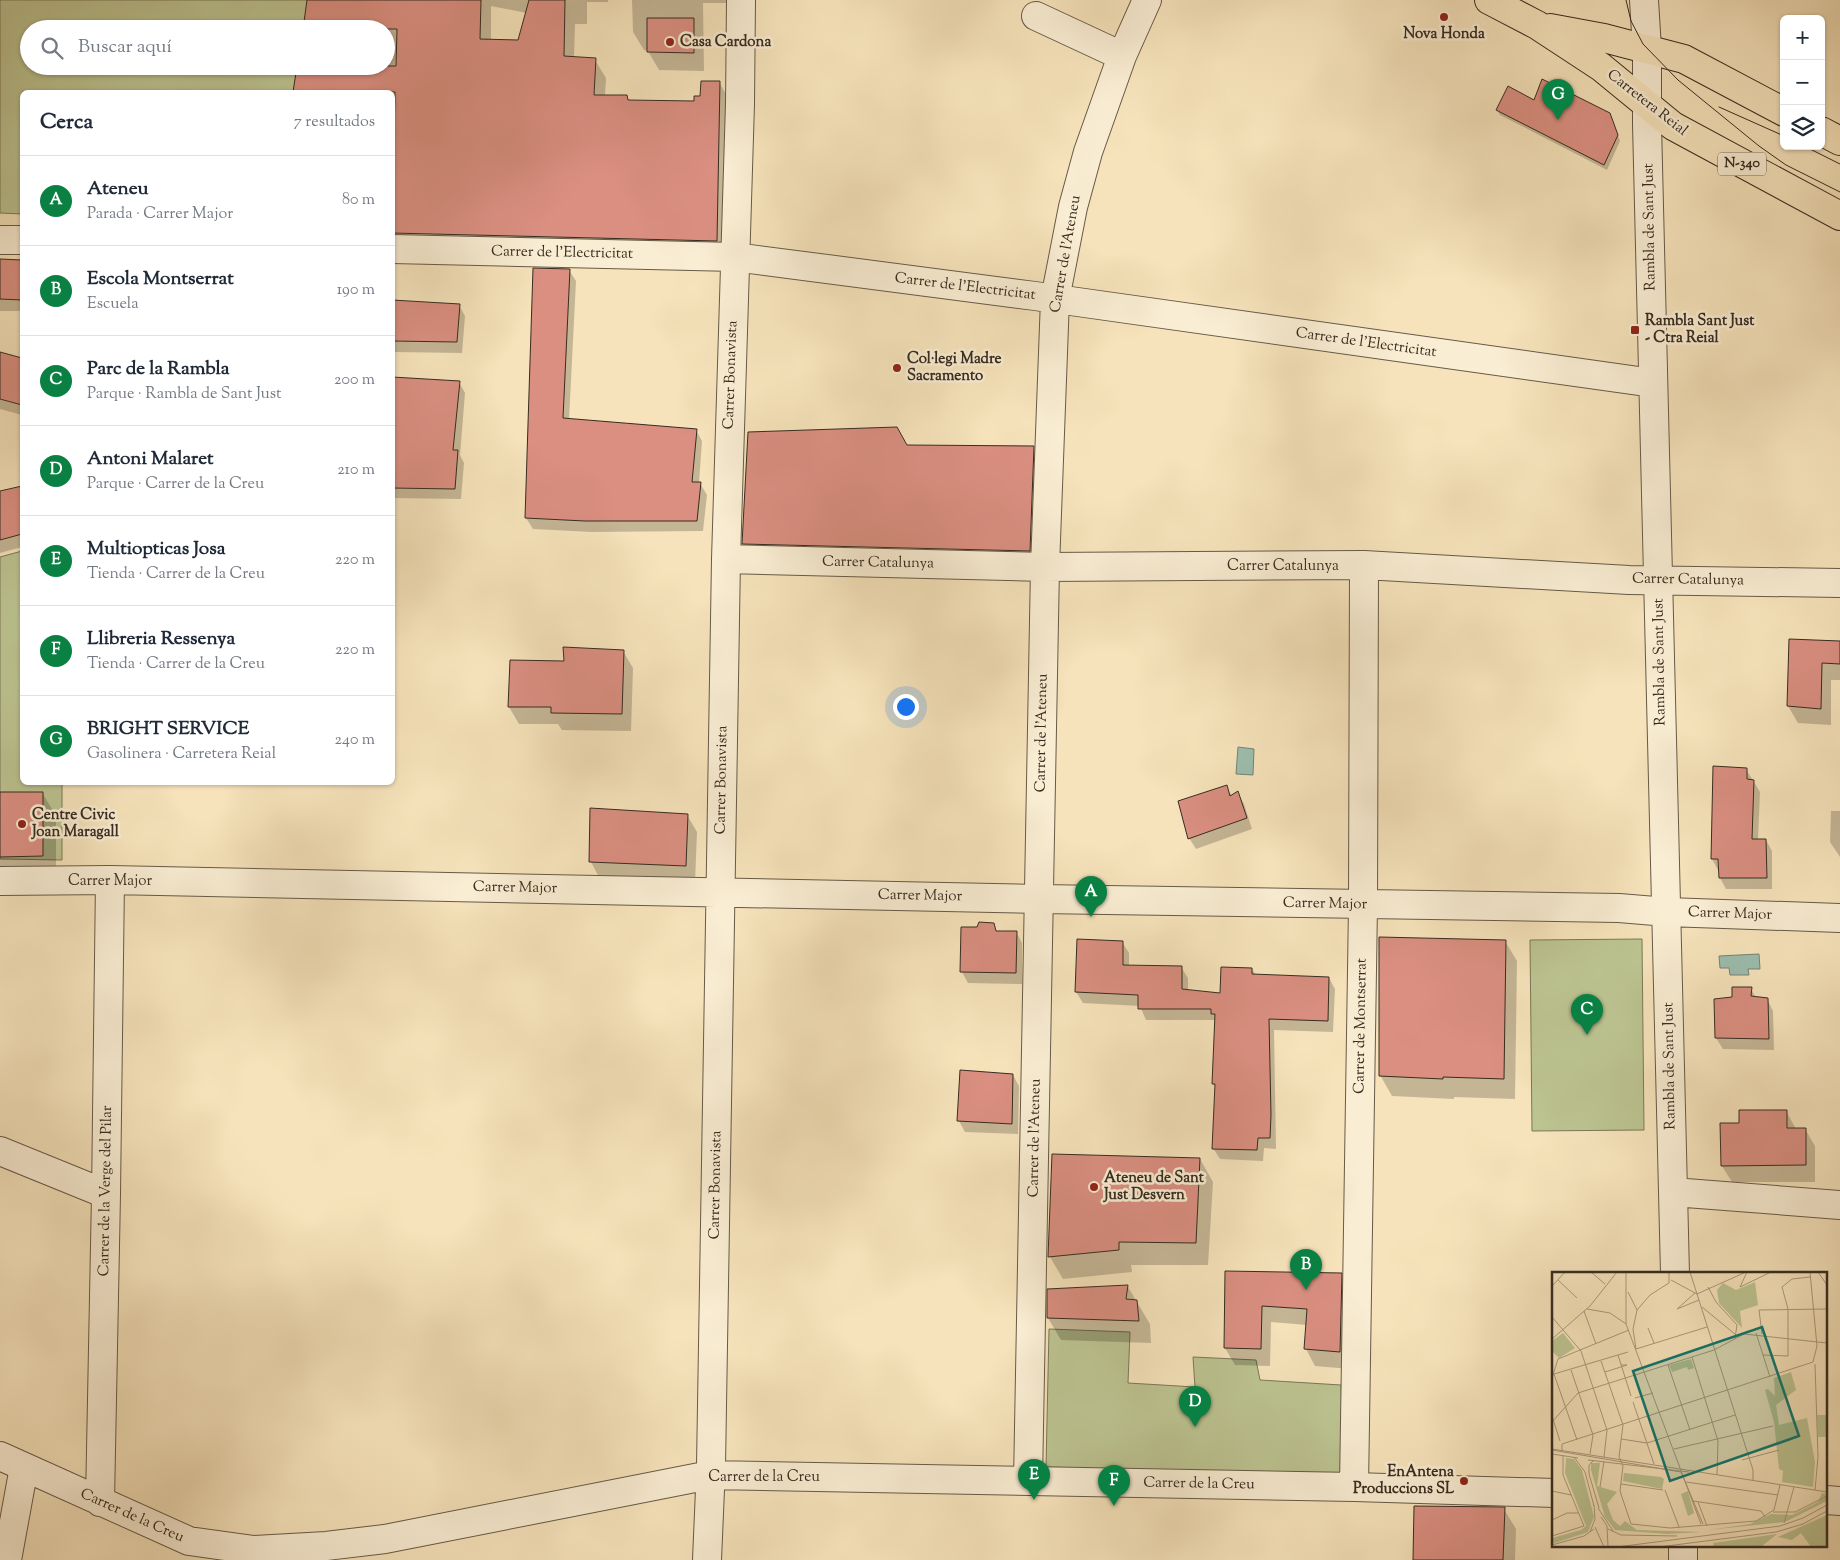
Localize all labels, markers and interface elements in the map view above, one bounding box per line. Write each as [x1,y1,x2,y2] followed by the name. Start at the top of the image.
[1438,11,1450,23] marker: Nova Honda
[1780,15,1825,150] map controls
[1780,15,1825,60] button: +
[20,20,395,75] search box
[1403,24,1485,45] place label: Nova Honda
[680,32,771,53] place label: Casa Cardona
[38,34,66,62] icon: search
[78,34,172,61] text: Buscar aquí
[664,36,676,48] marker: Casa Cardona
[1780,60,1825,105] button: −
[1602,65,1692,141] street label: Carretera Reial
[1542,79,1574,120] pin: G
[1780,105,1825,150] button: layers
[40,108,93,138] text: Cerca
[294,111,375,134] text: 7 resultados
[1718,152,1766,175] road number: N-340
[1638,163,1662,291] street label: Rambla de Sant Just
[87,176,148,203] text: Ateneu
[50,189,63,212] text: A
[342,189,375,212] text: 80 m
[1045,193,1087,314] street label: Carrer de l'Ateneu
[87,203,233,226] text: Parada · Carrer Major
[491,241,633,265] street label: Carrer de l'Electricitat
[87,266,234,293] text: Escola Montserrat
[893,268,1037,306] street label: Carrer de l'Electricitat
[51,279,61,302] text: B
[337,279,375,302] text: 190 m
[87,293,139,316] text: Escuela
[1645,311,1755,349] place label: Rambla Sant Just - Ctra Reial
[719,320,743,430] street label: Carrer Bonavista
[1294,323,1438,363] street label: Carrer de l'Electricitat
[1629,324,1641,336] marker: Rambla Sant Just - Ctra Reial
[907,349,1002,387] place label: Col·legi Madre Sacramento
[87,356,230,383] text: Parc de la Rambla
[891,362,903,374] marker: Col·legi Madre Sacramento
[50,369,62,392] text: C
[334,369,375,392] text: 200 m
[87,383,282,406] text: Parque · Rambla de Sant Just
[87,446,213,473] text: Antoni Malaret
[50,459,62,482] text: D
[337,459,375,482] text: 210 m
[87,473,264,496] text: Parque · Carrer de la Creu
[87,536,225,563] text: Multiopticas Josa
[51,549,61,572] text: E
[335,549,375,572] text: 220 m
[822,552,934,574] street label: Carrer Catalunya
[1227,556,1339,577] street label: Carrer Catalunya
[87,563,265,586] text: Tienda · Carrer de la Creu
[1632,569,1744,591] street label: Carrer Catalunya
[1648,598,1672,726] street label: Rambla de Sant Just
[87,626,235,653] text: Llibreria Ressenya
[52,639,60,662] text: F
[335,639,375,662] text: 220 m
[87,653,265,676] text: Tienda · Carrer de la Creu
[1030,673,1054,793] street label: Carrer de l'Ateneu
[893,694,919,720] your location
[87,716,249,743] text: BRIGHT SERVICE
[711,725,733,835] street label: Carrer Bonavista
[49,729,63,752] text: G
[334,729,375,752] text: 240 m
[87,743,276,766] text: Gasolinera · Carretera Reial
[31,805,120,843] place label: Centre Civic Joan Maragall
[16,818,28,830] marker: Centre Civic Joan Maragall
[68,871,152,892] street label: Carrer Major
[1075,876,1107,917] pin: A
[473,877,558,899] street label: Carrer Major
[878,885,963,907] street label: Carrer Major
[1283,893,1368,915] street label: Carrer Major
[1688,902,1773,926] street label: Carrer Major
[1349,958,1373,1094] street label: Carrer de Montserrat
[1571,994,1603,1035] pin: C
[1658,1002,1682,1130] street label: Rambla de Sant Just
[1023,1078,1047,1198] street label: Carrer de l'Ateneu
[94,1105,118,1277] street label: Carrer de la Verge del Pilar
[705,1130,727,1240] street label: Carrer Bonavista
[1103,1168,1205,1206] place label: Ateneu de Sant Just Desvern
[1088,1181,1100,1193] marker: Ateneu de Sant Just Desvern
[1290,1249,1322,1290] pin: B
[1552,1272,1828,1548] inset map
[1179,1386,1211,1427] pin: D
[1018,1459,1050,1500] pin: E
[1353,1462,1455,1500] place label: EnAntena Produccions SL
[1098,1465,1130,1506] pin: F
[708,1467,820,1488] street label: Carrer de la Creu
[1143,1473,1255,1495] street label: Carrer de la Creu
[1458,1475,1470,1487] marker: EnAntena Produccions SL
[77,1484,188,1548] street label: Carrer de la Creu

